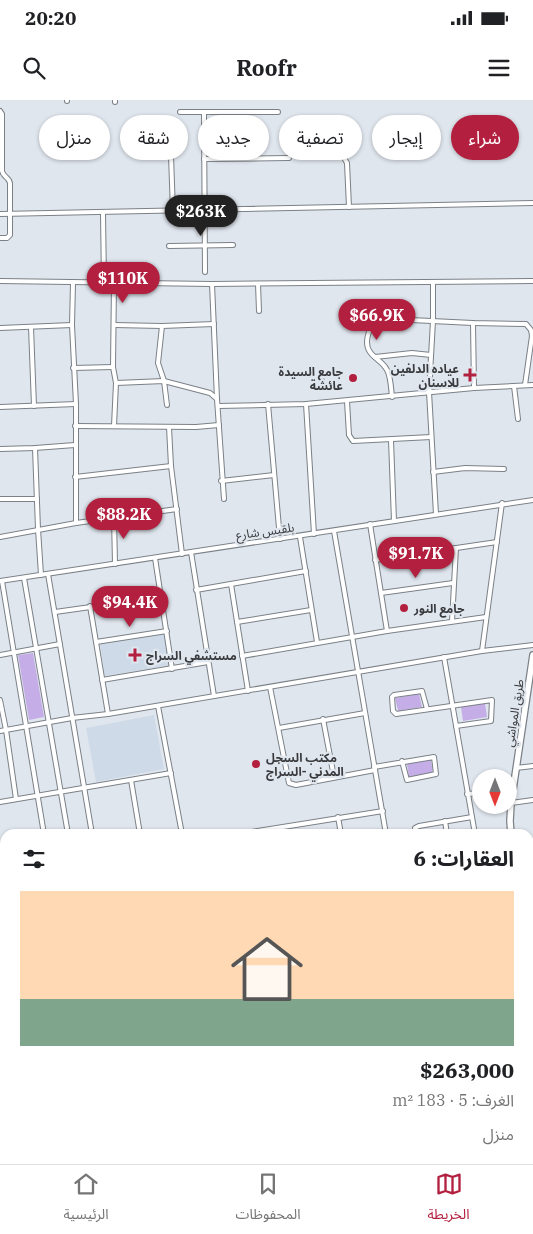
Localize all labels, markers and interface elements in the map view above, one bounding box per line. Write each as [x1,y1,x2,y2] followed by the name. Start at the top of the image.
[25,6,76,30] text: 20:20
[236,53,297,82] text: Roofr
[20,54,48,82] icon: search
[485,54,513,82] icon: menu
[39,115,110,160] chip: منزل
[120,115,188,160] chip: شقة
[198,115,269,160] chip: جديد
[279,115,362,160] chip: تصفية
[372,115,441,160] chip: إيجار
[451,115,519,160] chip: شراء
[166,194,236,237] pin: $263K
[176,201,226,221] text: $263K
[88,262,158,304] pin: $110K
[98,268,148,288] text: $110K
[336,298,418,341] pin: $66.9K
[349,305,405,325] text: $66.9K
[391,361,459,390] place label: عياده الدلفين للاسنان
[279,364,343,393] place label: جامع السيدة عائشة
[463,368,477,382] marker: عياده الدلفين للاسنان
[347,372,359,384] marker: جامع السيدة عائشة
[83,498,165,540] pin: $88.2K
[96,504,152,524] text: $88.2K
[235,519,295,544] street label: بلقيس شارع
[375,536,457,579] pin: $91.7K
[388,543,444,563] text: $91.7K
[89,586,171,628] pin: $94.4K
[102,592,158,612] text: $94.4K
[413,601,465,618] place label: جامع النور
[398,602,410,614] marker: جامع النور
[128,648,142,662] marker: مستشفي السراج
[146,648,237,665] place label: مستشفي السراج
[501,678,529,748] street label: طريق المواشي
[266,750,344,781] place label: مكتب السجل المدني -السراج
[250,758,262,770] marker: مكتب السجل المدني -السراج
[472,769,518,814] north arrow
[472,769,517,814] map controls
[414,844,514,872] text: العقارات: 6
[20,845,48,873] icon: filters
[222,924,312,1014] icon: home
[420,1056,514,1084] text: $263,000
[392,1090,514,1110] text: الغرف: 5 · 183 m²
[483,1124,514,1144] text: منزل
[64,1170,109,1229] tab: الرئيسية
[236,1170,301,1229] tab: المحفوظات
[428,1170,470,1229] tab: الخريطة

